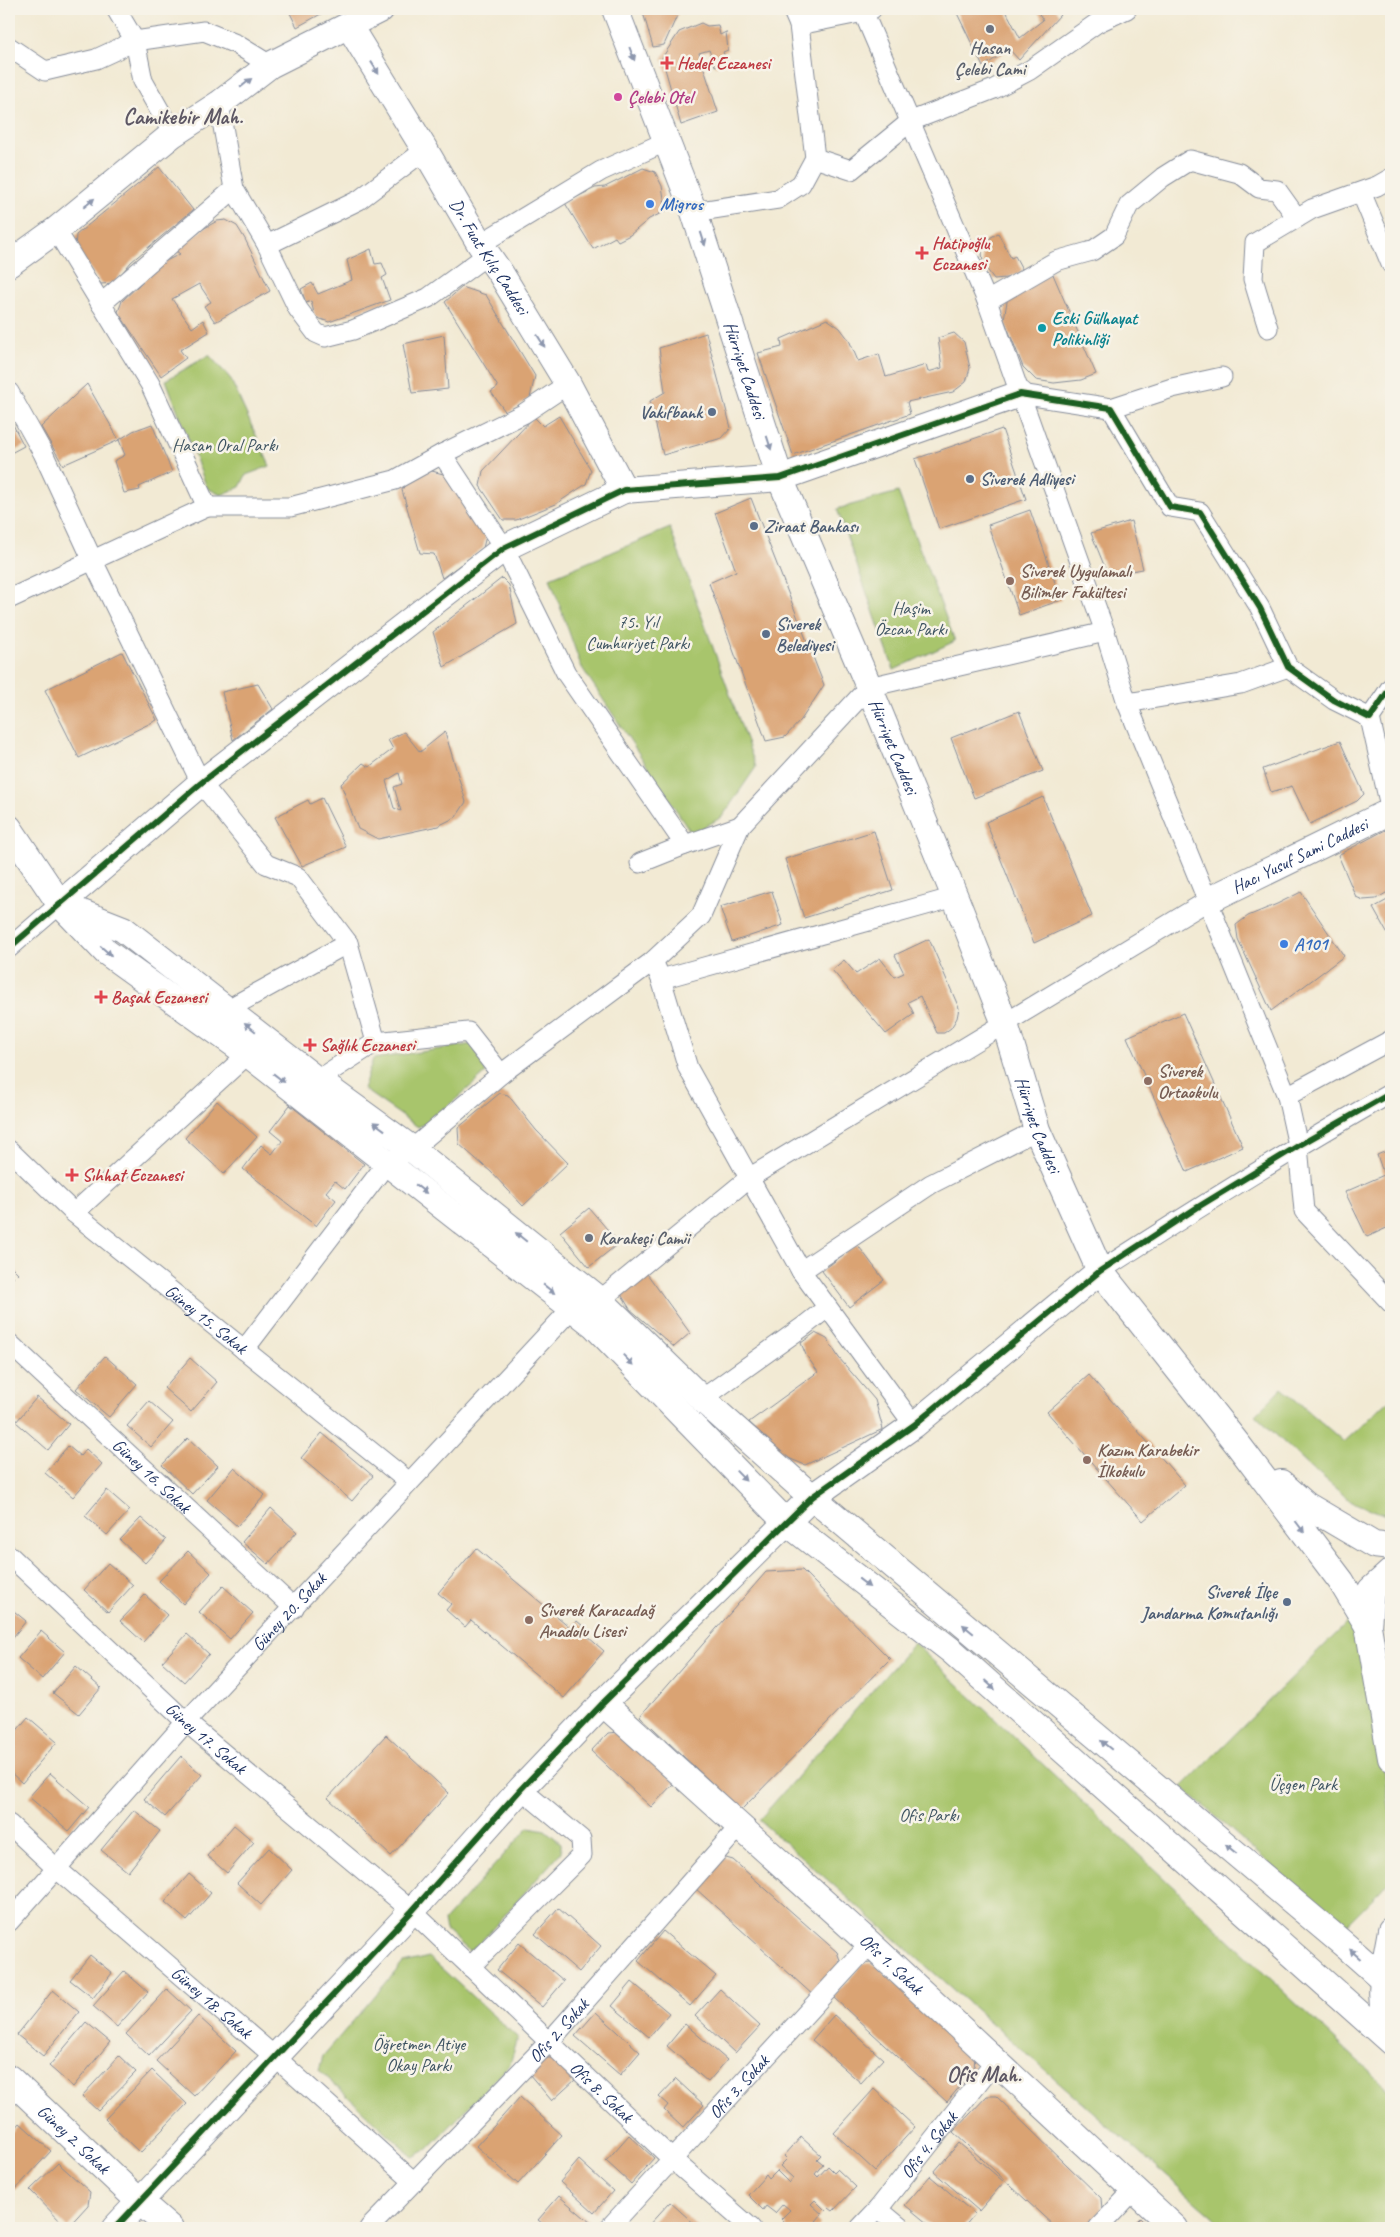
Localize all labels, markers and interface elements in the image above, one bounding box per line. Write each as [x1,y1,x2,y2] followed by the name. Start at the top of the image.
[984,23,996,35] marker: Hasan Çelebi Cami
[955,37,1028,81] place label: Hasan Çelebi Cami
[629,47,636,62] one-way arrow
[677,52,773,74] place label: Hedef Eczanesi
[661,57,673,69] marker: Hedef Eczanesi
[370,61,379,74] one-way arrow
[239,78,252,89] one-way arrow
[628,86,696,109] place label: Çelebi Otel
[612,91,624,103] marker: Çelebi Otel
[123,103,243,131] district label: Camikebir Mah.
[660,193,704,215] place label: Migros
[445,195,535,321] street label: Dr. Fuat Kılıç Caddesi
[82,197,95,208] one-way arrow
[644,198,656,210] marker: Migros
[699,232,707,247] one-way arrow
[932,232,991,275] place label: Hatipoğlu Eczanesi
[916,247,928,259] marker: Hatipoğlu Eczanesi
[1052,307,1139,350] place label: Eski Gülhayat Polikinliği
[719,319,772,424] street label: Hürriyet Caddesi
[1036,322,1048,334] marker: Eski Gülhayat Polikinliği
[537,334,546,347] one-way arrow
[640,401,704,423] place label: Vakıfbank
[706,406,718,418] marker: Vakıfbank
[172,434,279,456] park label: Hasan Oral Parkı
[765,436,773,451] one-way arrow
[980,468,1076,490] place label: Siverek Adliyesi
[964,473,976,485] marker: Siverek Adliyesi
[764,515,860,537] place label: Ziraat Bankası
[748,520,760,532] marker: Ziraat Bankası
[1020,560,1133,603] place label: Siverek Uygulamalı Bilimler Fakültesi
[1004,575,1016,587] marker: Siverek Uygulamalı Bilimler Fakültesi
[875,597,948,640] park label: Haşim Özcan Parkı
[586,611,690,654] park label: 75. Yıl Cumhuriyet Parkı
[776,613,836,656] place label: Siverek Belediyesi
[760,628,772,640] marker: Siverek Belediyesi
[864,696,924,800] street label: Hürriyet Caddesi
[1228,812,1374,898] street label: Hacı Yusuf Sami Caddesi
[1294,933,1329,955] place label: A101
[1278,938,1290,950] marker: A101
[99,945,111,957] one-way arrow
[111,986,209,1008] place label: Başak Eczanesi
[95,991,107,1003] marker: Başak Eczanesi
[244,1022,257,1032] one-way arrow
[320,1034,417,1056] place label: Sağlık Eczanesi
[304,1039,316,1051] marker: Sağlık Eczanesi
[1158,1060,1219,1103] place label: Siverek Ortaokulu
[272,1073,285,1084] one-way arrow
[1011,1074,1067,1179] street label: Hürriyet Caddesi
[1142,1075,1154,1087] marker: Siverek Ortaokulu
[373,1121,386,1131] one-way arrow
[82,1164,185,1186] place label: Sıhhat Eczanesi
[66,1169,78,1181] marker: Sıhhat Eczanesi
[414,1184,428,1194] one-way arrow
[599,1227,692,1249] place label: Karakeçi Camii
[515,1231,528,1242] one-way arrow
[583,1232,595,1244] marker: Karakeçi Camii
[161,1279,253,1360] street label: Güney 15. Sokak
[543,1283,556,1294] one-way arrow
[622,1353,634,1365] one-way arrow
[108,1434,197,1519] street label: Güney 16. Sokak
[1097,1439,1201,1482] place label: Kazım Karabekir İlkokulu
[1081,1454,1093,1466] marker: Kazım Karabekir İlkokulu
[735,1470,747,1482] one-way arrow
[1295,1520,1306,1533] one-way arrow
[247,1567,332,1655] street label: Güney 20. Sokak
[857,1577,870,1588] one-way arrow
[1139,1581,1279,1624] place label: Siverek İlçe Jandarma Komutanlığı
[1281,1596,1293,1608] marker: Siverek İlçe Jandarma Komutanlığı
[539,1599,656,1642] place label: Siverek Karacadağ Anadolu Lisesi
[523,1614,535,1626] marker: Siverek Karacadağ Anadolu Lisesi
[963,1623,975,1635] one-way arrow
[984,1679,997,1690] one-way arrow
[161,1697,252,1780] street label: Güney 17. Sokak
[1100,1739,1113,1750] one-way arrow
[1269,1773,1338,1795] park label: Üçgen Park
[899,1804,959,1826] park label: Ofis Parkı
[1224,1844,1237,1855] one-way arrow
[855,1929,929,2000] street label: Ofis 1. Sokak
[1349,1948,1361,1960] one-way arrow
[167,1962,258,2044] street label: Güney 18. Sokak
[524,1993,594,2067] street label: Ofis 2. Sokak
[373,2033,466,2076] park label: Öğretmen Atiye Okay Parkı
[704,2049,775,2123] street label: Ofis 3. Sokak
[565,2057,639,2128] street label: Ofis 8. Sokak
[947,2061,1022,2089] district label: Ofis Mah.
[33,2100,115,2180] street label: Güney 2. Sokak
[896,2106,963,2183] street label: Ofis 4. Sokak

